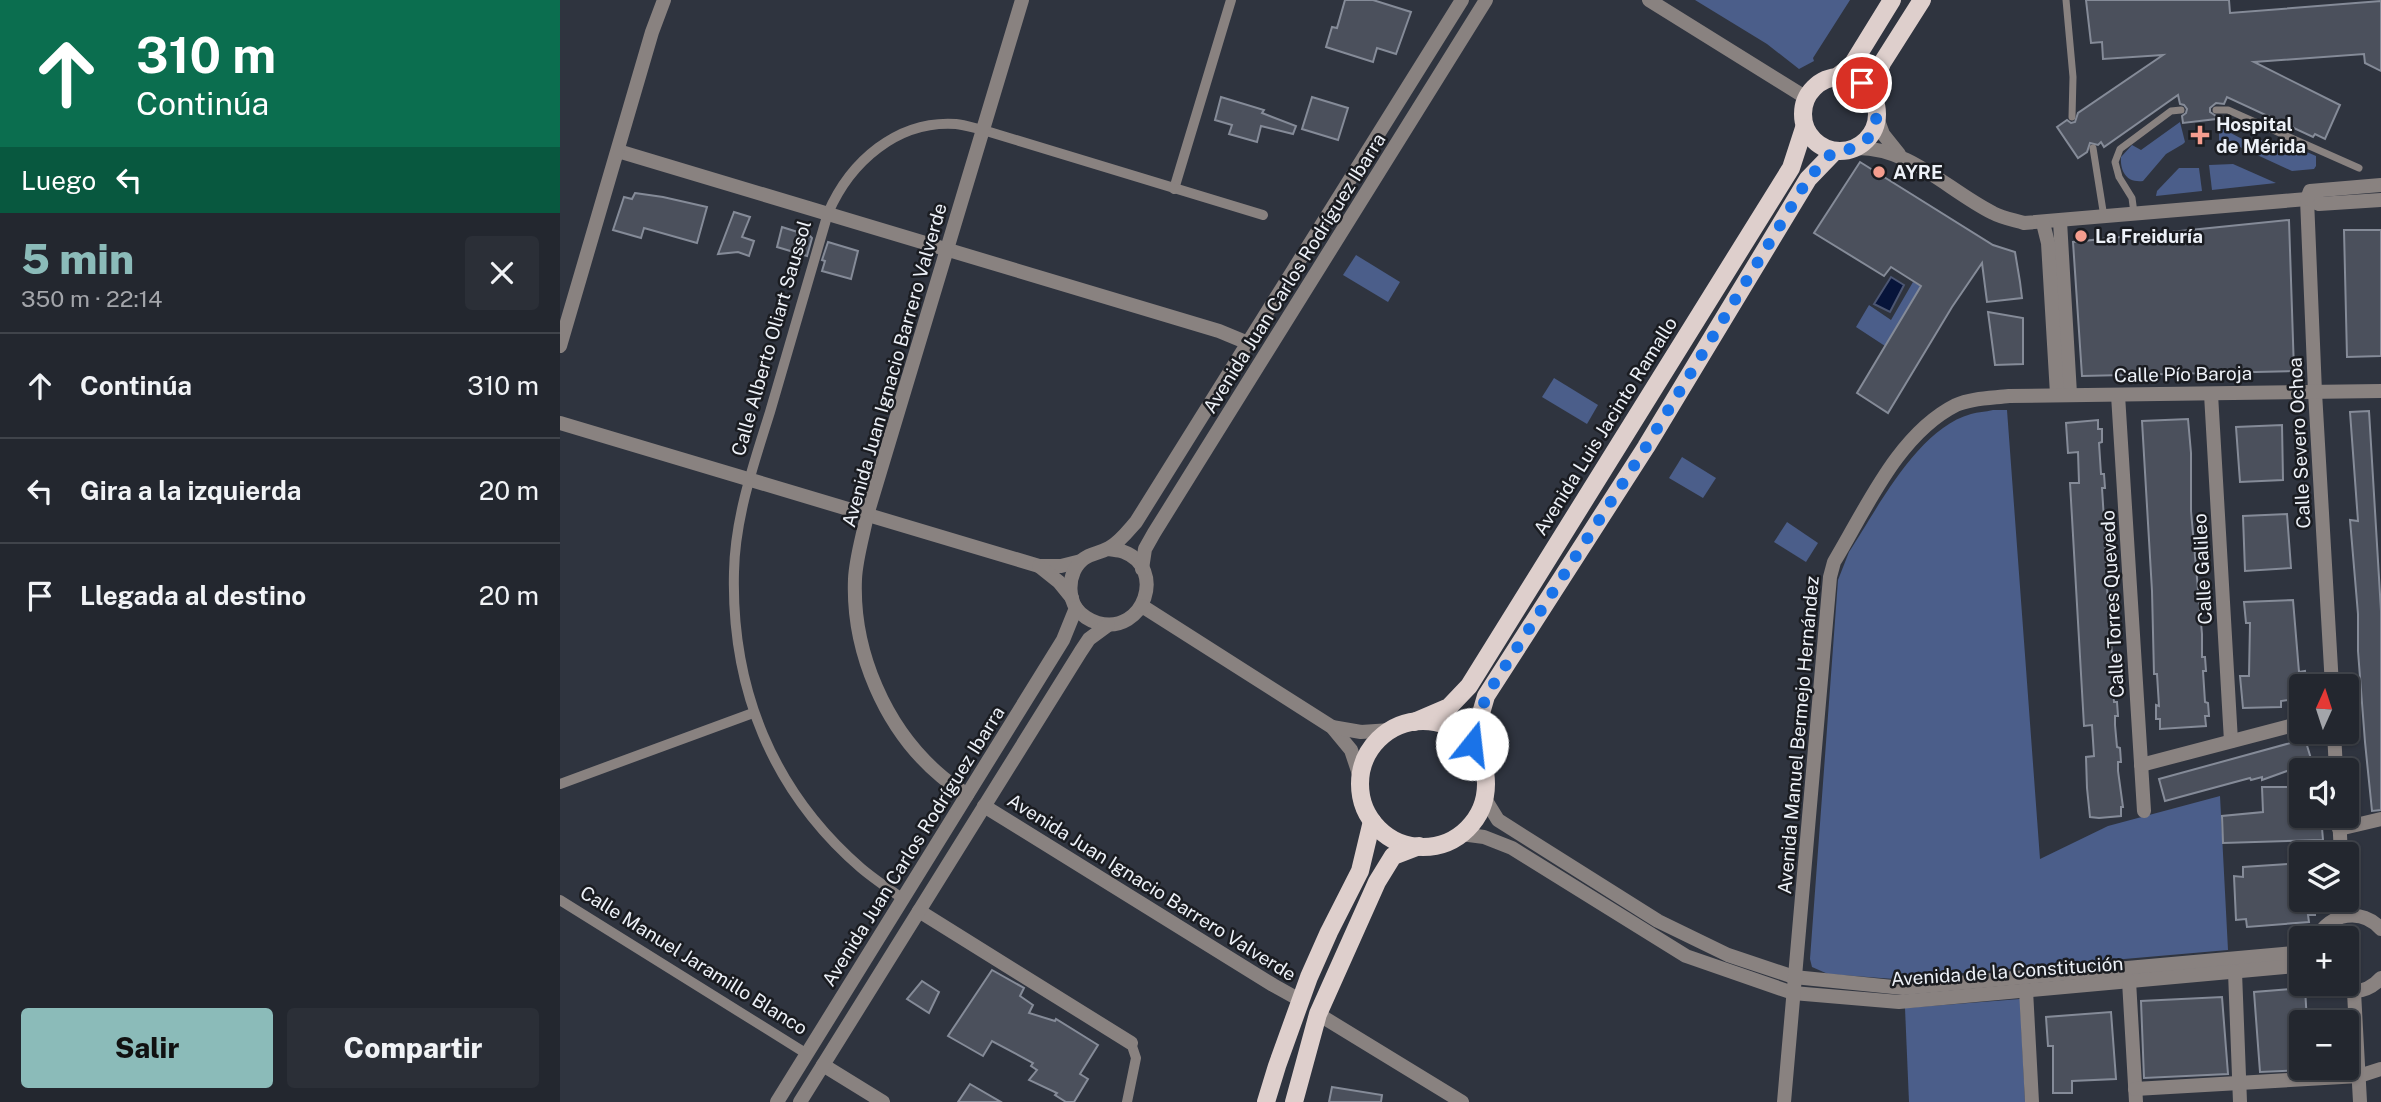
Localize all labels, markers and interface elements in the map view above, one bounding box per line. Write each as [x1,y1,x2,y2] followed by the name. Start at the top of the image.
[136,26,276,84] text: 310 m
[21,28,112,119] icon: ahead
[1832,53,1892,113] pin
[1843,64,1881,102] icon: arrive
[136,85,269,122] text: Continúa
[2216,113,2306,157] place label: Hospital de Mérida
[2190,125,2210,145] marker: Hospital de Mérida
[1198,129,1390,417] street label: Avenida Juan Carlos Rodríguez Ibarra
[110,161,148,199] icon: left
[1893,161,1943,183] place label: AYRE
[1871,164,1887,180] marker: AYRE
[21,165,96,196] text: Luego
[837,201,951,529] street label: Avenida Juan Ignacio Barrero Valverde
[727,218,815,458] street label: Calle Alberto Oliart Saussol
[2095,225,2203,247] place label: La Freiduría
[2073,228,2089,244] marker: La Freiduría
[21,234,134,283] text: 5 min
[465,236,539,310] button: close
[21,285,163,312] text: 350 m · 22:14
[1529,313,1681,539] street label: Avenida Luis Jacinto Ramallo
[2284,357,2314,529] street label: Calle Severo Ochoa
[2114,362,2252,386] street label: Calle Pío Baroja
[21,367,59,405] icon: ahead
[80,370,192,401] text: Continúa
[467,370,539,401] text: 310 m
[21,472,59,510] icon: left
[80,475,302,506] text: Gira a la izquierda
[479,475,539,506] text: 20 m
[2096,510,2128,698] street label: Calle Torres Quevedo
[2188,513,2216,625] street label: Calle Galileo
[1773,575,1823,895] street label: Avenida Manuel Bermejo Hernández
[21,577,59,615] icon: arrive
[80,580,306,611] text: Llegada al destino
[479,580,539,611] text: 20 m
[2289,674,2359,744] north arrow
[2289,674,2359,1080] map controls
[817,702,1009,990] street label: Avenida Juan Carlos Rodríguez Ibarra
[1435,707,1509,781] position arrow
[2289,758,2359,828] button: sound
[1004,789,1300,985] street label: Avenida Juan Ignacio Barrero Valverde
[2289,842,2359,912] button: layers
[576,881,812,1039] street label: Calle Manuel Jaramillo Blanco
[2289,926,2359,996] button: +
[1890,952,2124,990] street label: Avenida de la Constitución
[21,1008,273,1088] button: Salir
[287,1008,539,1088] button: Compartir
[2289,1010,2359,1080] button: −

